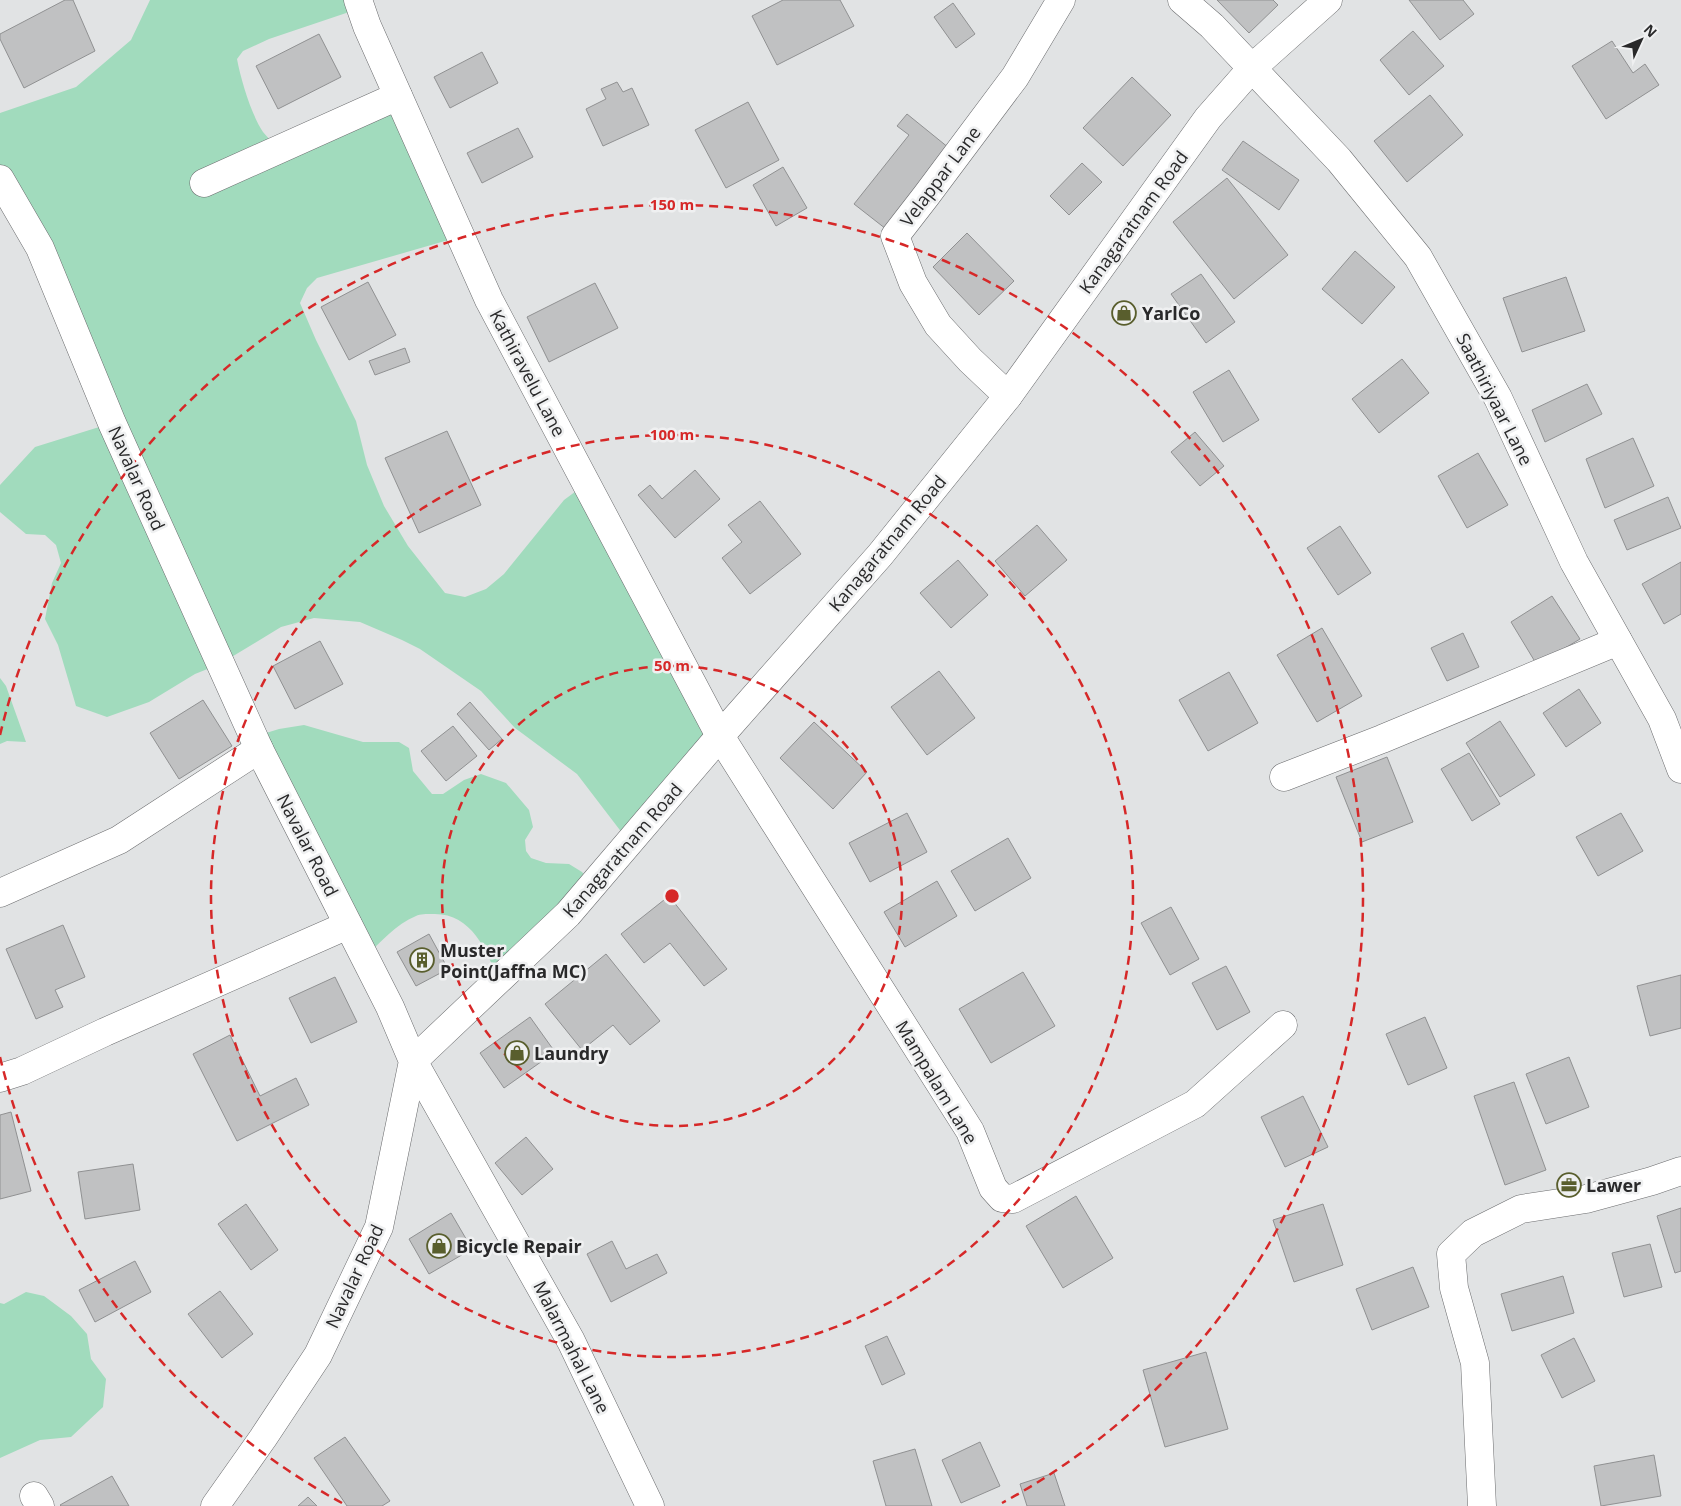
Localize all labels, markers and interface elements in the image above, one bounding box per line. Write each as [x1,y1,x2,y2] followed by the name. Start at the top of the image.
[1616,15,1666,65] north arrow
[1640,20,1662,41] text: N
[894,121,986,231] street label: Velappar Lane
[1073,146,1193,298] street label: Kanagaratnam Road
[650,194,694,214] text: 150 m
[1111,300,1137,326] shop icon: YarlCo
[1142,301,1200,325] place label: YarlCo
[484,305,572,441] street label: Kathiravelu Lane
[1451,329,1539,469] street label: Saathiriyaar Lane
[103,422,171,534] street label: Navalar Road
[650,424,694,444] text: 100 m
[823,470,951,616] street label: Kanagaratnam Road
[654,655,690,675] text: 50 m
[557,778,687,922] street label: Kanagaratnam Road
[272,790,344,900] street label: Navalar Road
[663,887,681,905] centre of rings
[440,938,586,983] place label: Muster Point(Jaffna MC)
[409,947,435,973] building icon: Muster Point(Jaffna MC)
[891,1016,983,1148] street label: Mampalam Lane
[504,1040,530,1066] shop icon: Laundry
[534,1041,609,1065] place label: Laundry
[1556,1172,1582,1198] office icon: Lawer
[1586,1173,1641,1197] place label: Lawer
[319,1220,389,1332] street label: Navalar Road
[426,1233,452,1259] shop icon: Bicycle Repair
[456,1234,582,1258] place label: Bicycle Repair
[528,1277,616,1417] street label: Malarmahal Lane

